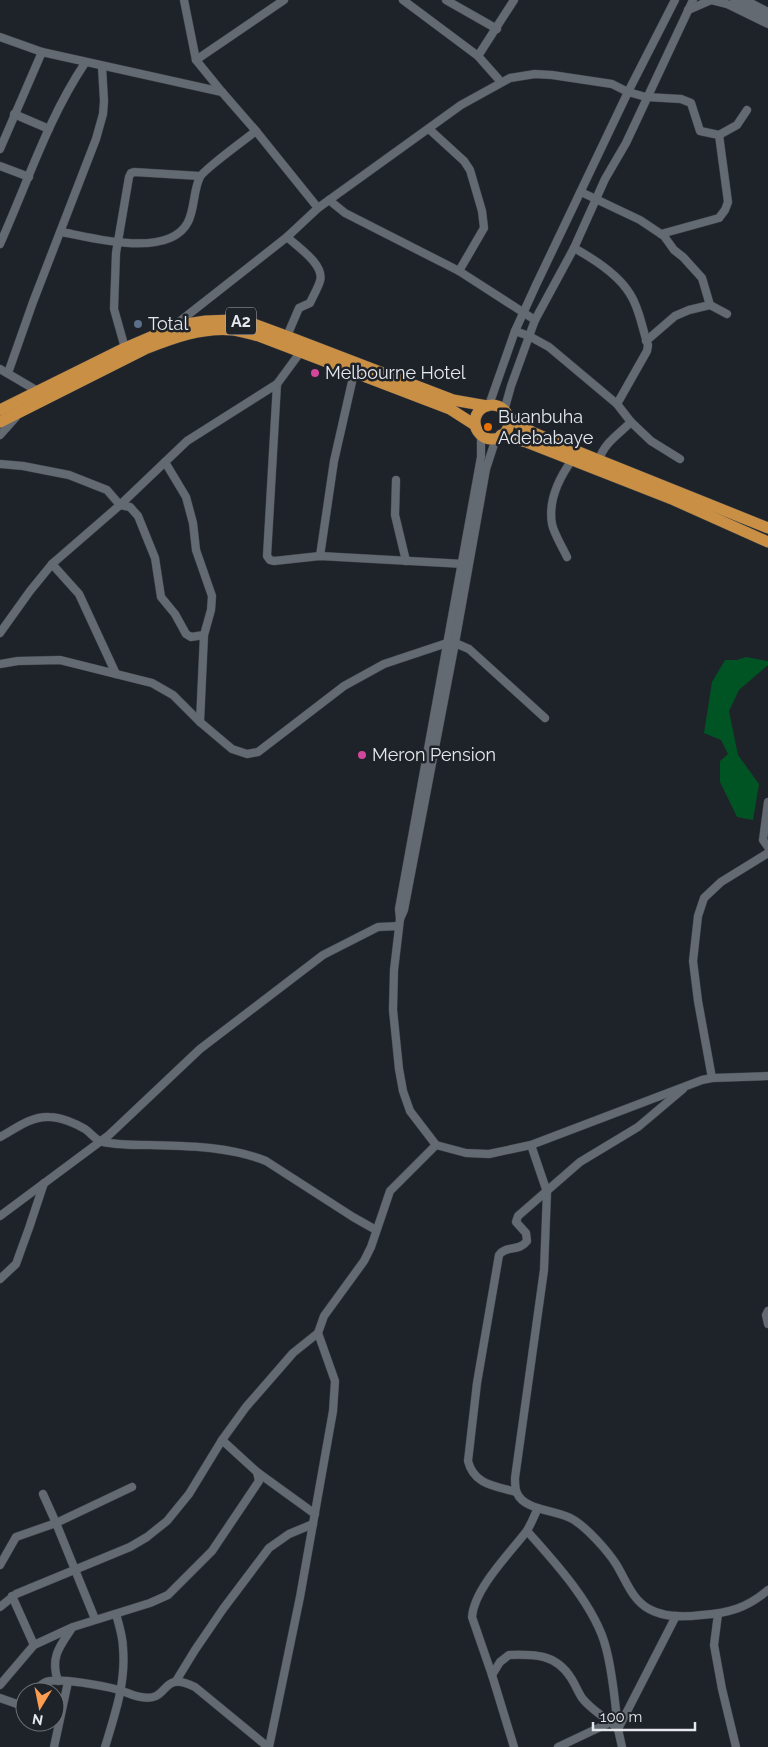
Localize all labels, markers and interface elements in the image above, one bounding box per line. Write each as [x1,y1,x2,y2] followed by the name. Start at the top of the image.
[226,308,256,334] road number: A2
[148,313,188,334] place label: Total
[132,318,144,330] marker: Total
[325,362,466,383] place label: Melbourne Hotel
[309,367,321,379] marker: Melbourne Hotel
[498,406,594,448] place label: Buanbuha Adebabaye
[482,421,494,433] marker: Buanbuha Adebabaye
[372,744,496,765] place label: Meron Pension
[356,749,368,761] marker: Meron Pension
[15,1682,65,1732] north arrow
[593,1700,696,1732] scale bar
[600,1708,642,1726] text: 100 m
[31,1711,44,1729] text: N

